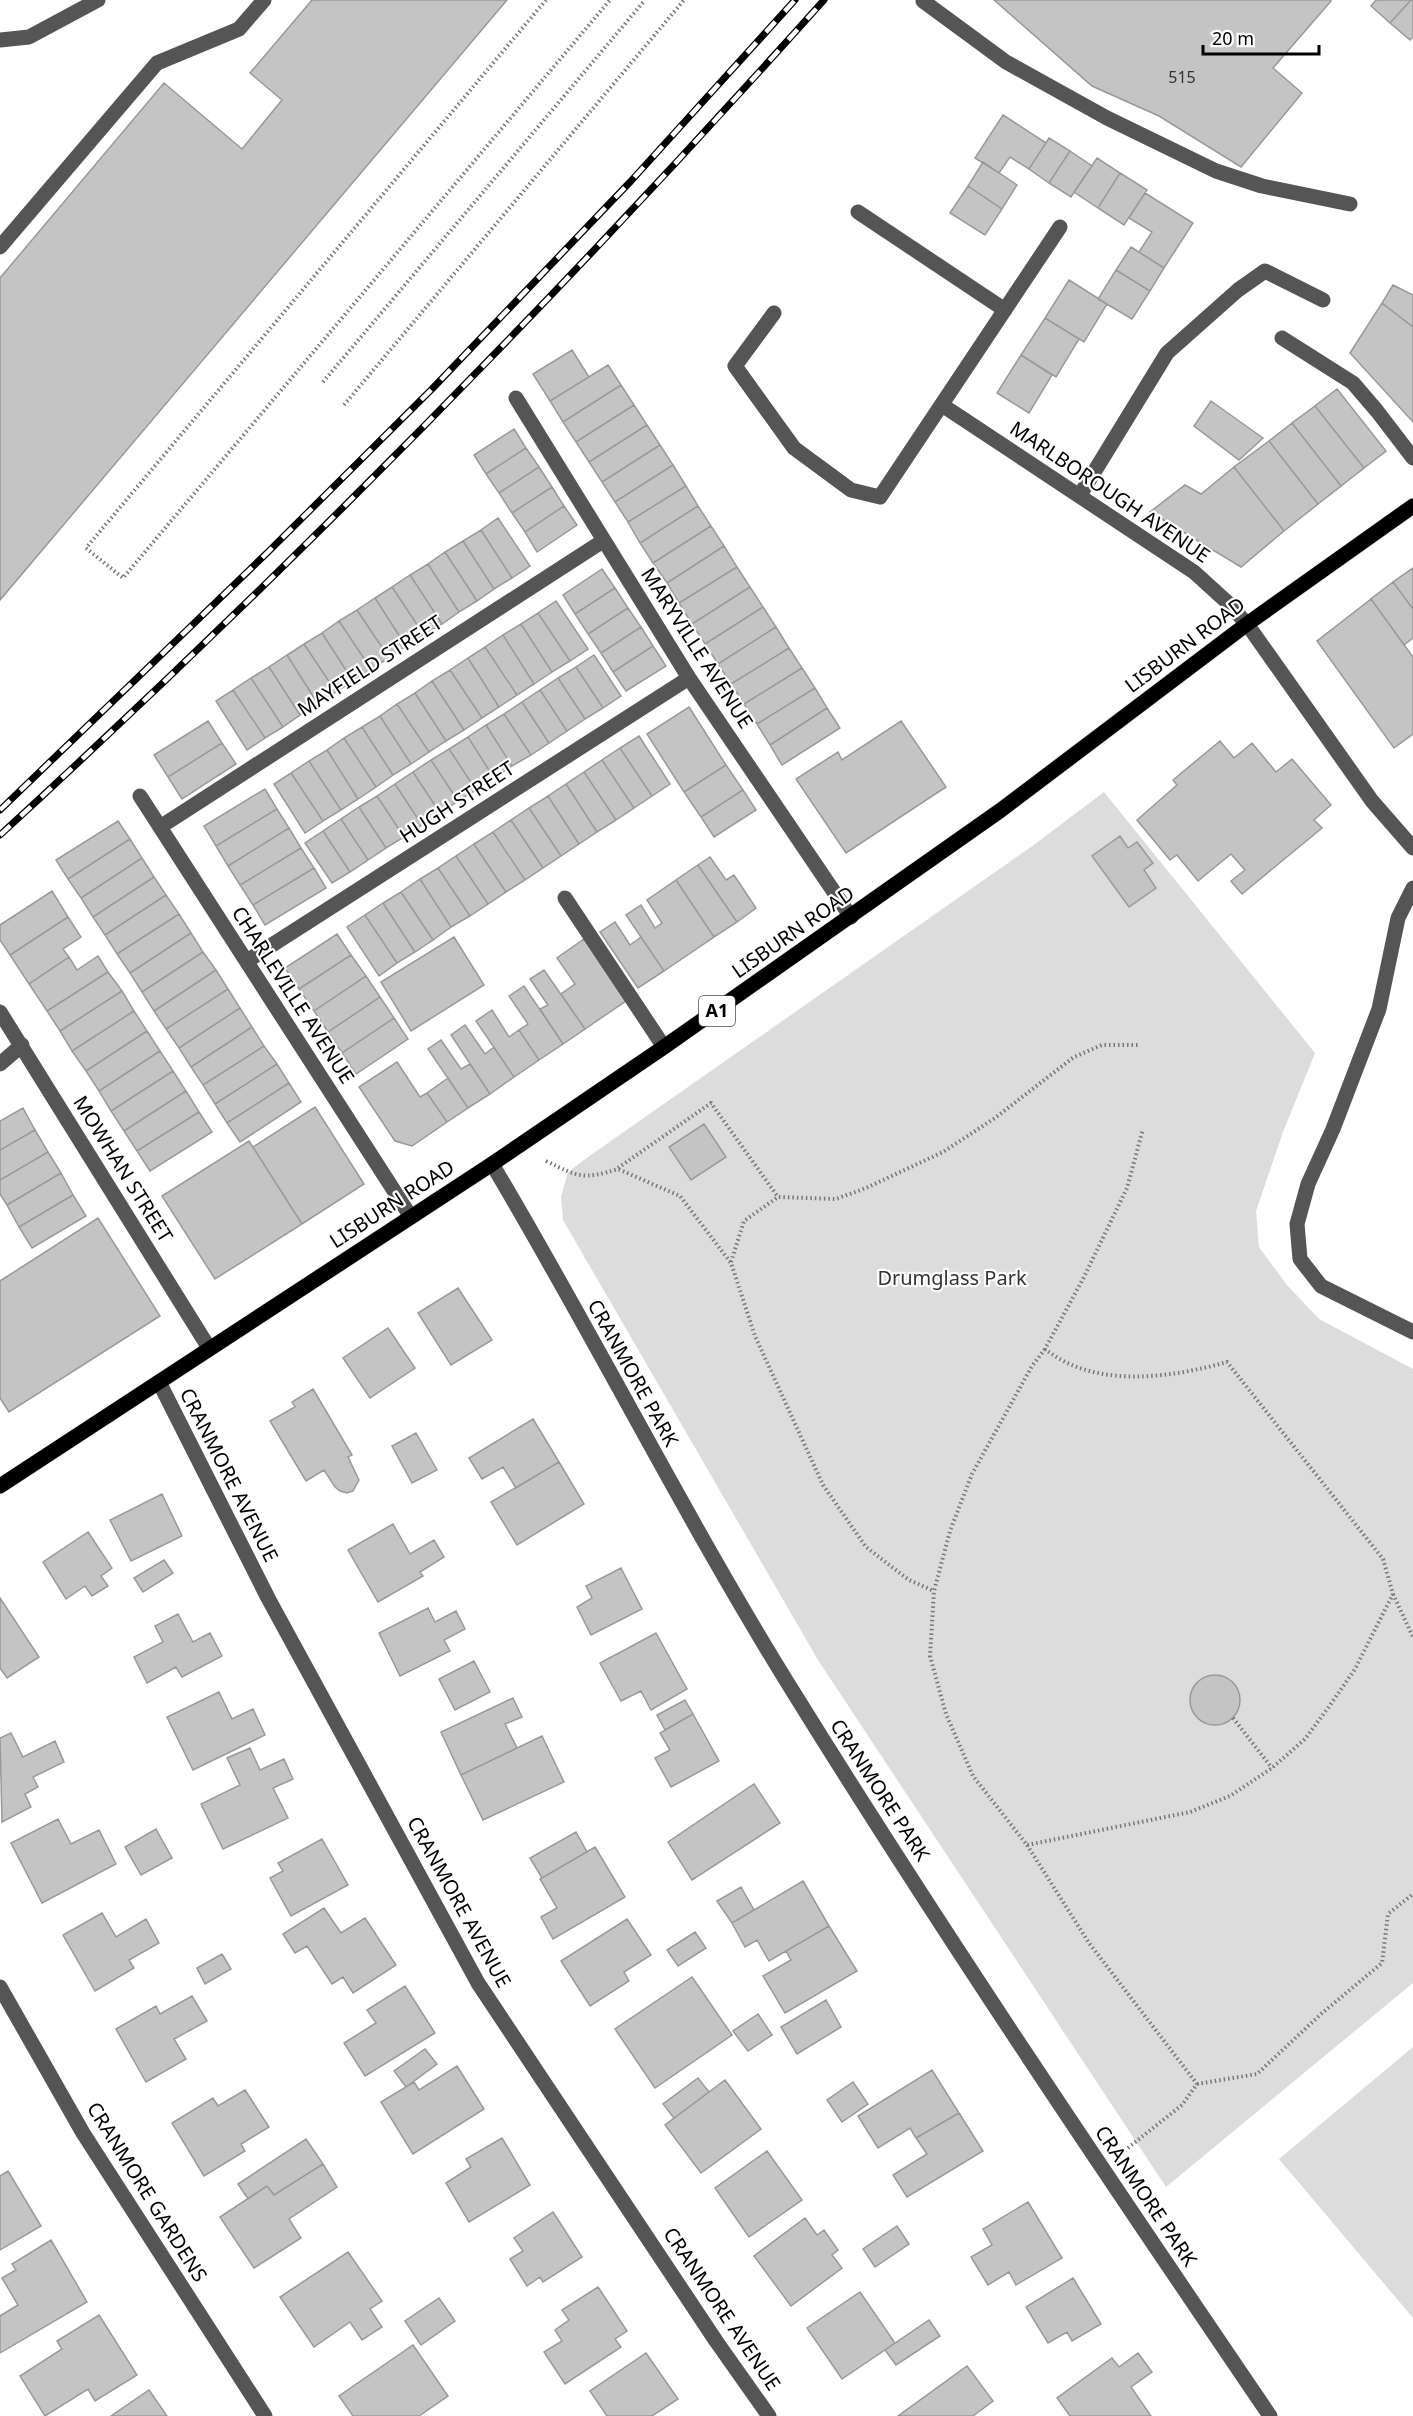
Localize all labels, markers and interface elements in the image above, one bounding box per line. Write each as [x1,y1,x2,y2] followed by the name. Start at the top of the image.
[1203,18,1318,56] scale bar
[1212,26,1254,50] text: 20 m
[1168,66,1196,88] house number: 515
[1005,414,1216,569] street label: MARLBOROUGH AVENUE
[635,562,760,733] street label: MARYVILLE AVENUE
[1119,591,1250,699] street label: LISBURN ROAD
[292,609,447,723] street label: MAYFIELD STREET
[394,754,519,849] street label: HUGH STREET
[726,879,859,984] street label: LISBURN ROAD
[226,901,361,1089] street label: CHARLEVILLE AVENUE
[699,996,735,1026] road number: A1
[67,1090,179,1247] street label: MOWHAN STREET
[324,1153,459,1254] street label: LISBURN ROAD
[877,1264,1027,1291] park label: Drumglass Park
[582,1294,685,1452] street label: CRANMORE PARK
[174,1383,285,1566] street label: CRANMORE AVENUE
[824,1713,937,1866] street label: CRANMORE PARK
[401,1811,518,1992] street label: CRANMORE AVENUE
[81,2097,214,2287] street label: CRANMORE GARDENS
[1089,2120,1204,2272] street label: CRANMORE PARK
[658,2222,787,2396] street label: CRANMORE AVENUE

